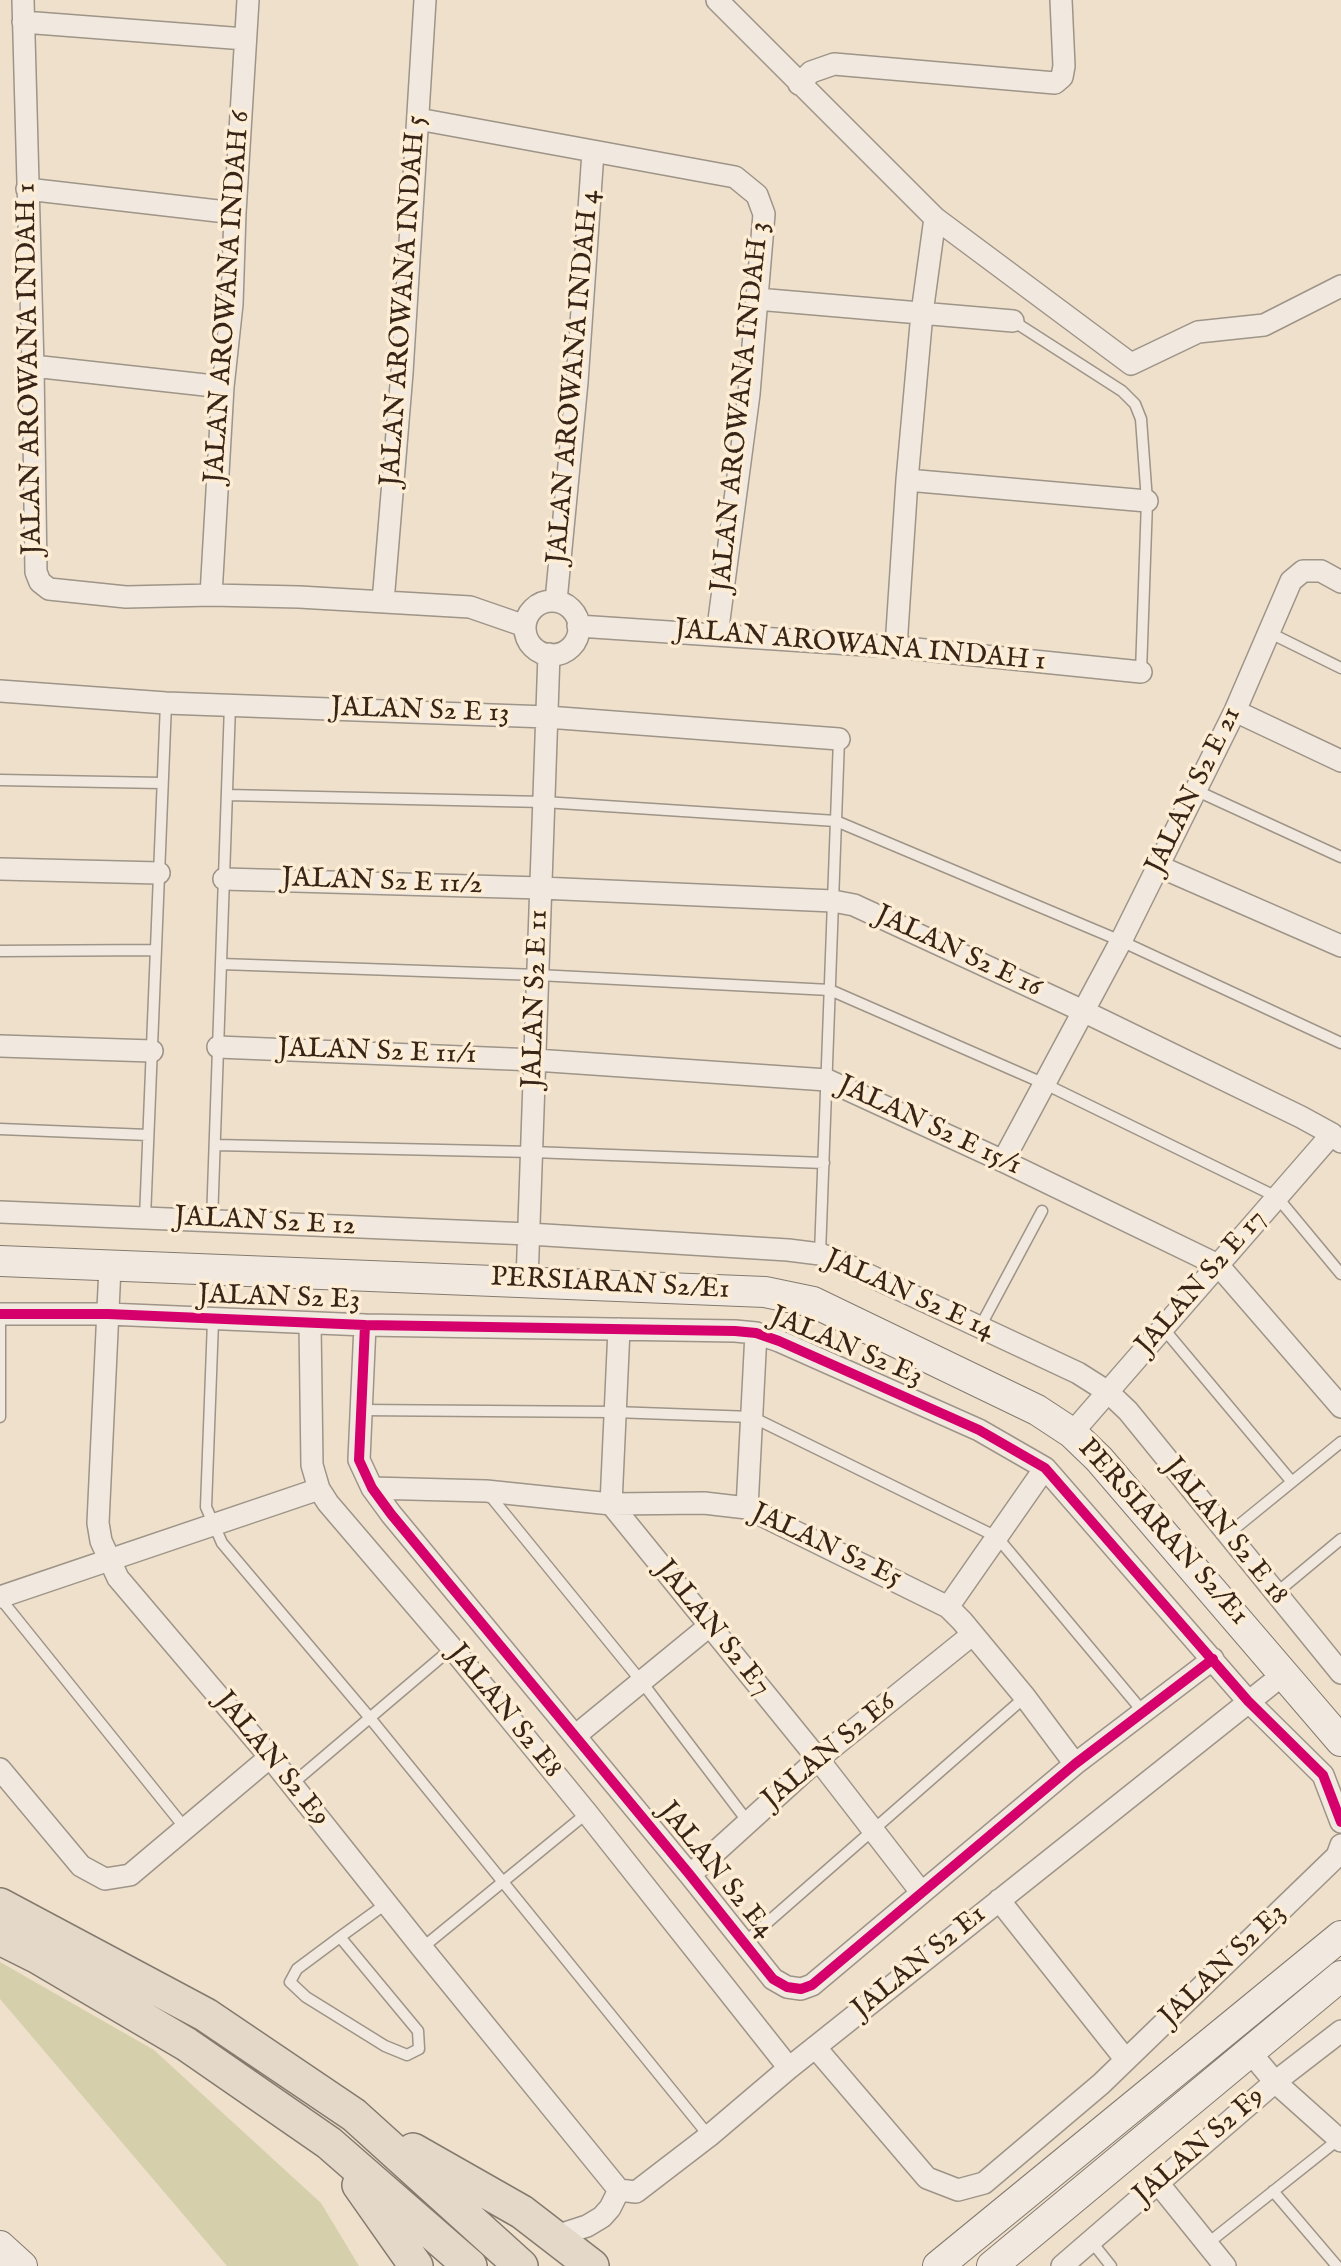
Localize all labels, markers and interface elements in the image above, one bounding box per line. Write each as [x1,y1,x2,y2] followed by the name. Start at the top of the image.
[199,110,259,484] street label: JALAN AROWANA INDAH 6
[375,114,435,488] street label: JALAN AROWANA INDAH 5
[11,183,51,555] street label: JALAN AROWANA INDAH 1
[542,189,608,565] street label: JALAN AROWANA INDAH 4
[706,220,778,594] street label: JALAN AROWANA INDAH 3
[673,614,1047,680] street label: JALAN AROWANA INDAH 1
[330,692,510,732] street label: JALAN S2 E 13
[1140,702,1250,880] street label: JALAN S2 E 21
[281,863,483,903] street label: JALAN S2 E 11/2
[869,900,1047,1006] street label: JALAN S2 E 16
[517,909,557,1089] street label: JALAN S2 E 11
[277,1033,477,1073] street label: JALAN S2 E 11/1
[832,1070,1026,1184] street label: JALAN S2 E 15/1
[173,1201,357,1245] street label: JALAN S2 E 12
[1130,1203,1274,1363] street label: JALAN S2 E 17
[819,1244,999,1348] street label: JALAN S2 E 14
[490,1262,730,1308] street label: PERSIARAN S2/E1
[197,1279,361,1319] street label: JALAN S2 E3
[765,1301,927,1395] street label: JALAN S2 E3
[1069,1433,1255,1633] street label: PERSIARAN S2/E1
[1156,1452,1294,1612] street label: JALAN S2 E 18
[745,1498,907,1596] street label: JALAN S2 E5
[647,1554,777,1704] street label: JALAN S2 E7
[440,1638,568,1786] street label: JALAN S2 E8
[206,1686,336,1834] street label: JALAN S2 E9
[757,1687,903,1817] street label: JALAN S2 E6
[650,1796,780,1946] street label: JALAN S2 E4
[1154,1898,1294,2034] street label: JALAN S2 E3
[846,1899,994,2027] street label: JALAN S2 E1
[1128,2081,1272,2213] street label: JALAN S2 F9

